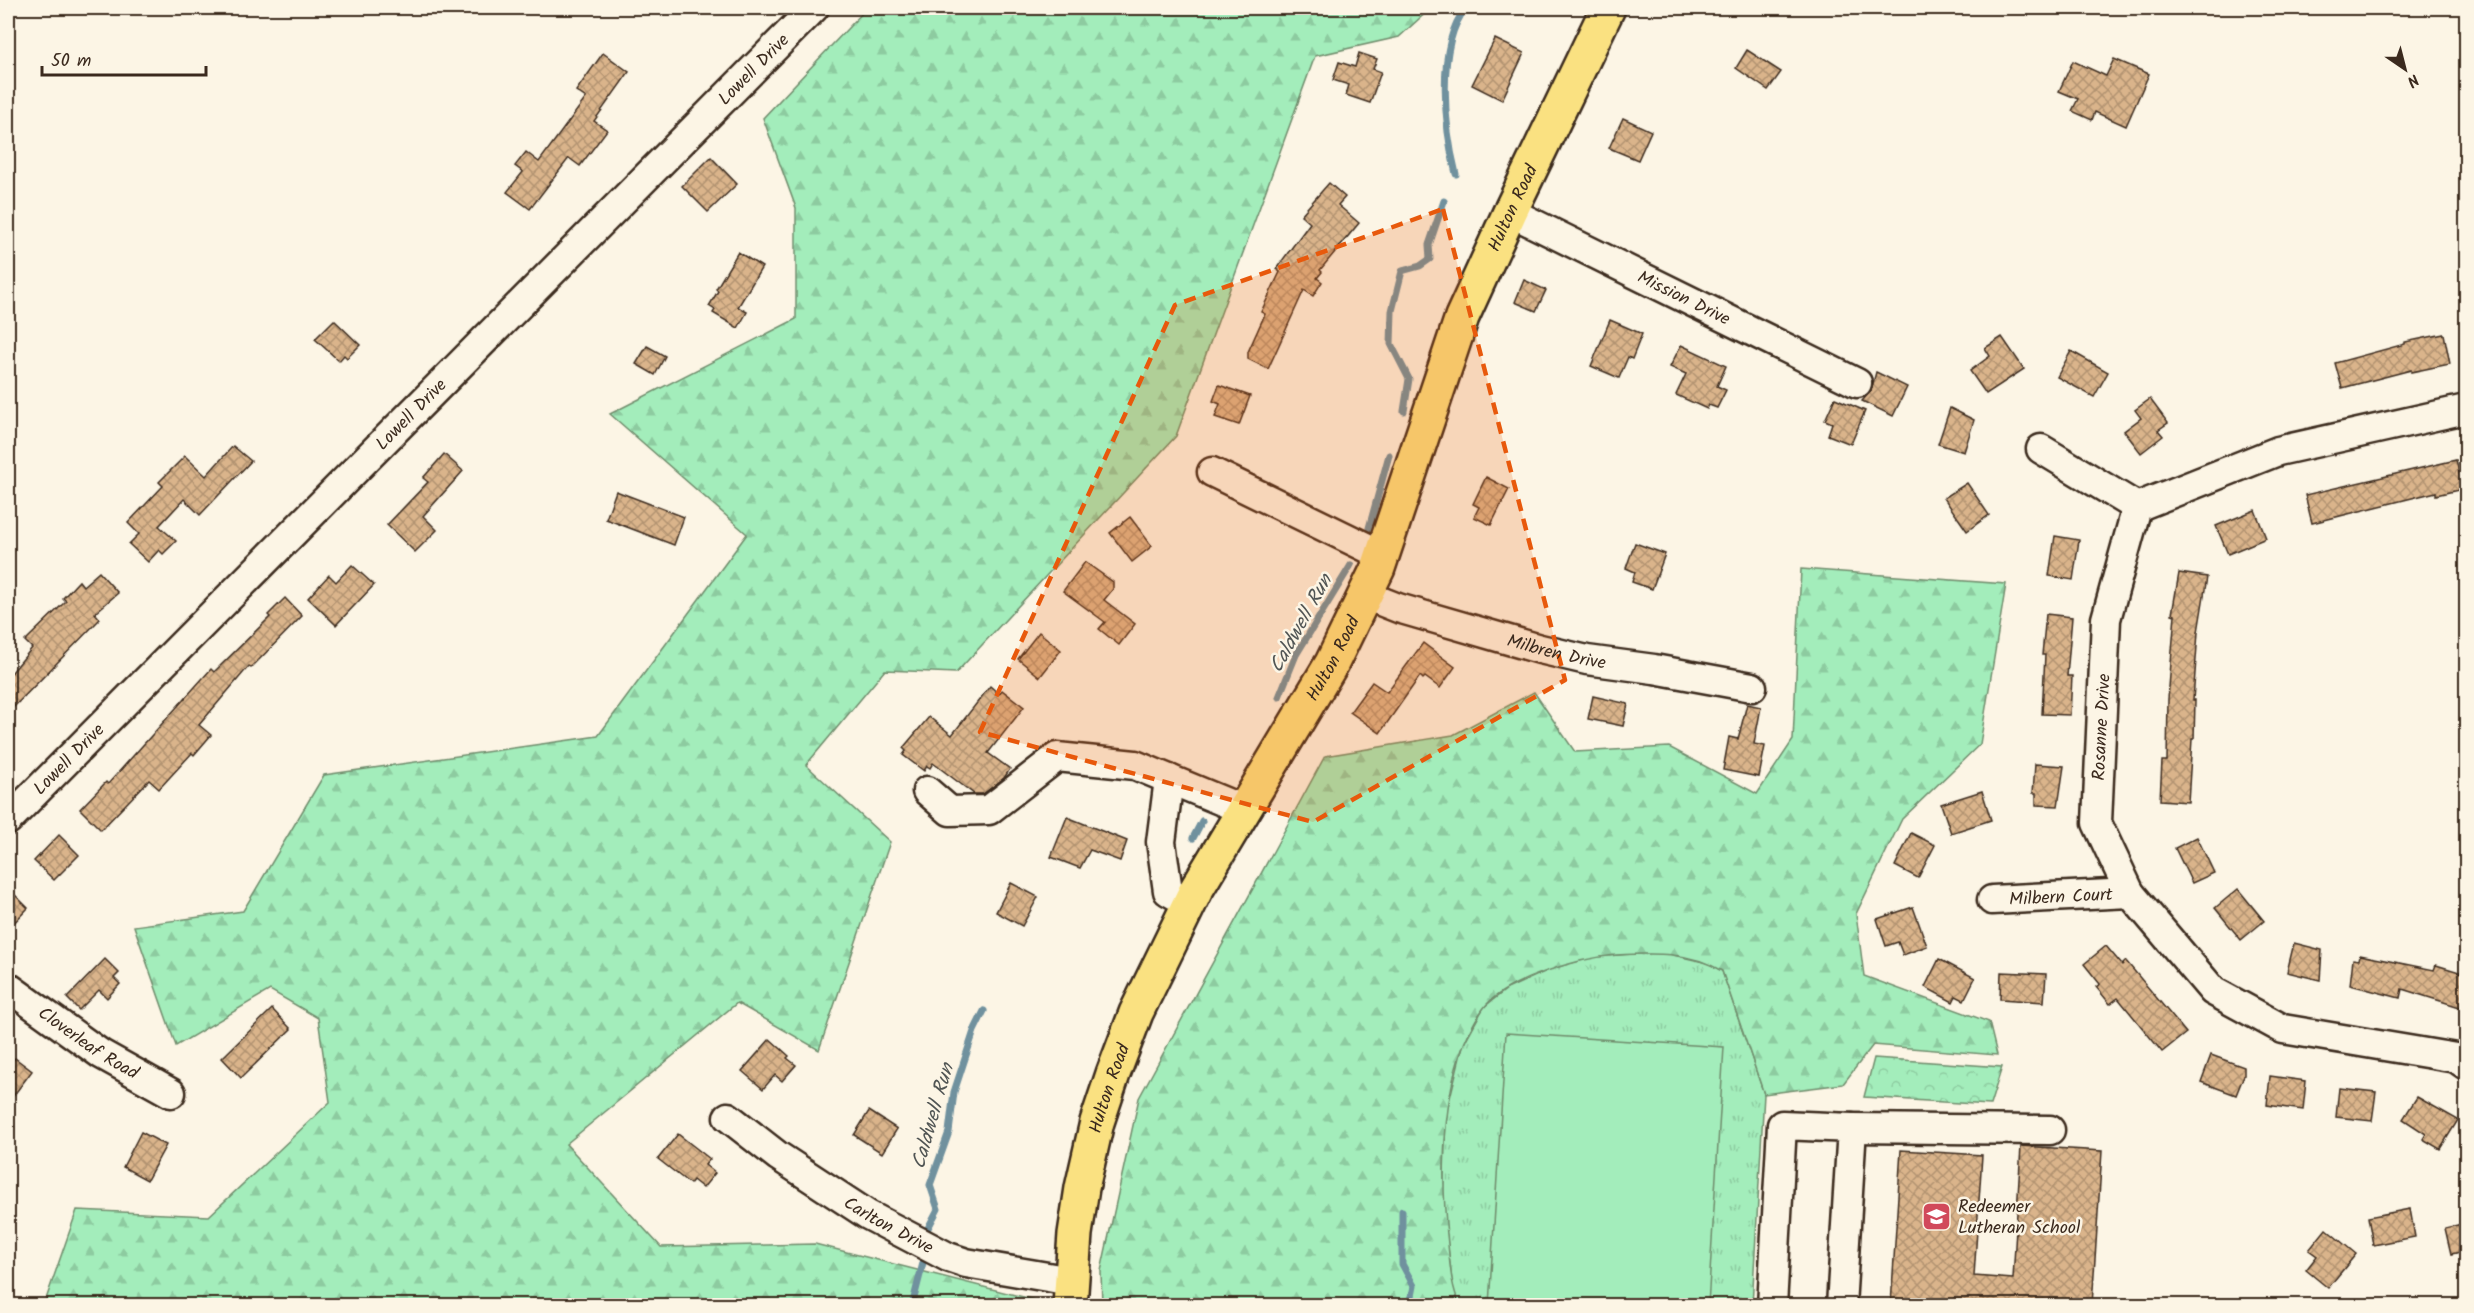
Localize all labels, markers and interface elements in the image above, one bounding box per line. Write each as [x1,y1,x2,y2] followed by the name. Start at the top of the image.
[712,27,797,113] street label: Lowell Drive
[42,39,206,77] scale bar
[2375,39,2435,99] north arrow
[51,47,91,76] text: 50 m
[2401,67,2424,93] text: N
[1481,159,1547,257] street label: Hulton Road
[1632,264,1735,334] street label: Mission Drive
[369,372,455,458] street label: Lowell Drive
[1261,568,1343,679] water label: Caldwell Run
[1299,611,1369,707] street label: Hulton Road
[1503,627,1607,678] street label: Milbren Drive
[2085,673,2120,781] street label: Rosanne Drive
[27,717,112,803] street label: Lowell Drive
[2008,881,2115,915] street label: Milbern Court
[31,1000,144,1089] street label: Cloverleaf Road
[1082,1039,1139,1136] street label: Hulton Road
[904,1059,965,1173] water label: Caldwell Run
[837,1190,938,1263] street label: Carlton Drive
[1958,1193,2081,1243] place label: Redeemer Lutheran School
[1921,1200,1953,1232] school or university icon: Redeemer Lutheran School

